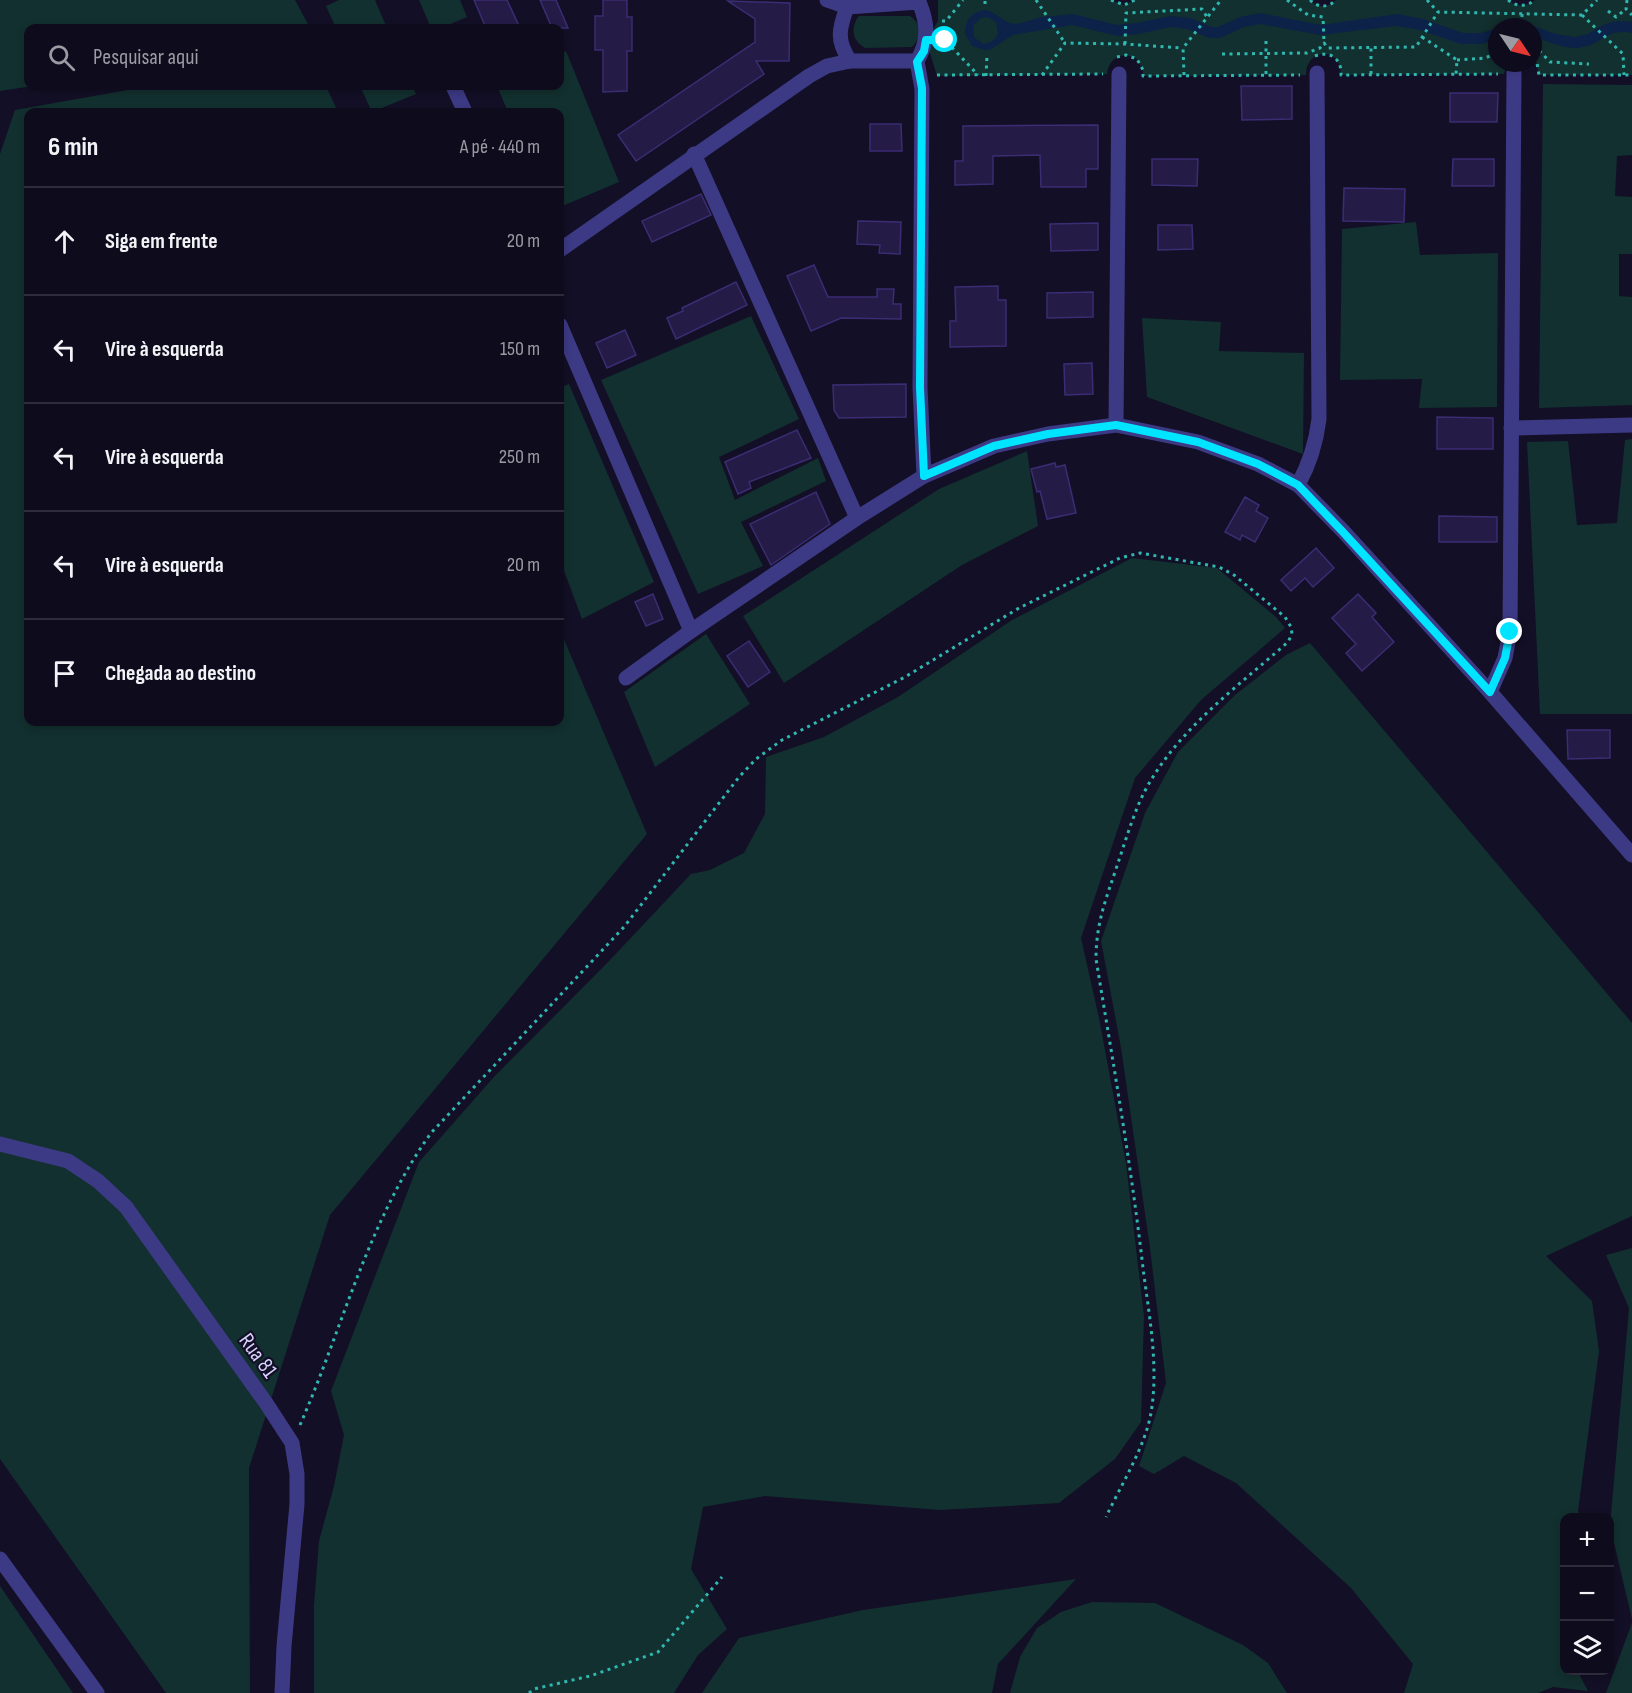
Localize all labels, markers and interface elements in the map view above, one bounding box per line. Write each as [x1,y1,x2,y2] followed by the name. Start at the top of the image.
[1488,18,1542,72] north arrow
[24,24,564,90] search box
[931,26,957,52] route start
[45,41,78,74] icon: search
[93,44,198,71] text: Pesquisar aqui
[48,132,98,163] text: 6 min
[460,135,540,159] text: A pé · 440 m
[48,225,81,258] icon: ahead
[105,228,218,255] text: Siga em frente
[507,229,540,253] text: 20 m
[48,333,81,366] icon: left
[105,336,224,363] text: Vire à esquerda
[500,337,540,361] text: 150 m
[48,441,81,474] icon: left
[105,444,224,471] text: Vire à esquerda
[499,445,540,469] text: 250 m
[48,549,81,582] icon: left
[105,552,224,579] text: Vire à esquerda
[507,553,540,577] text: 20 m
[1496,618,1522,644] route end
[48,657,81,690] icon: arrive
[105,660,256,687] text: Chegada ao destino
[233,1328,283,1384] street label: Rua 81
[1560,1513,1614,1675] map controls
[1560,1513,1614,1567] button: +
[1560,1567,1614,1621] button: −
[1560,1621,1614,1675] button: layers

